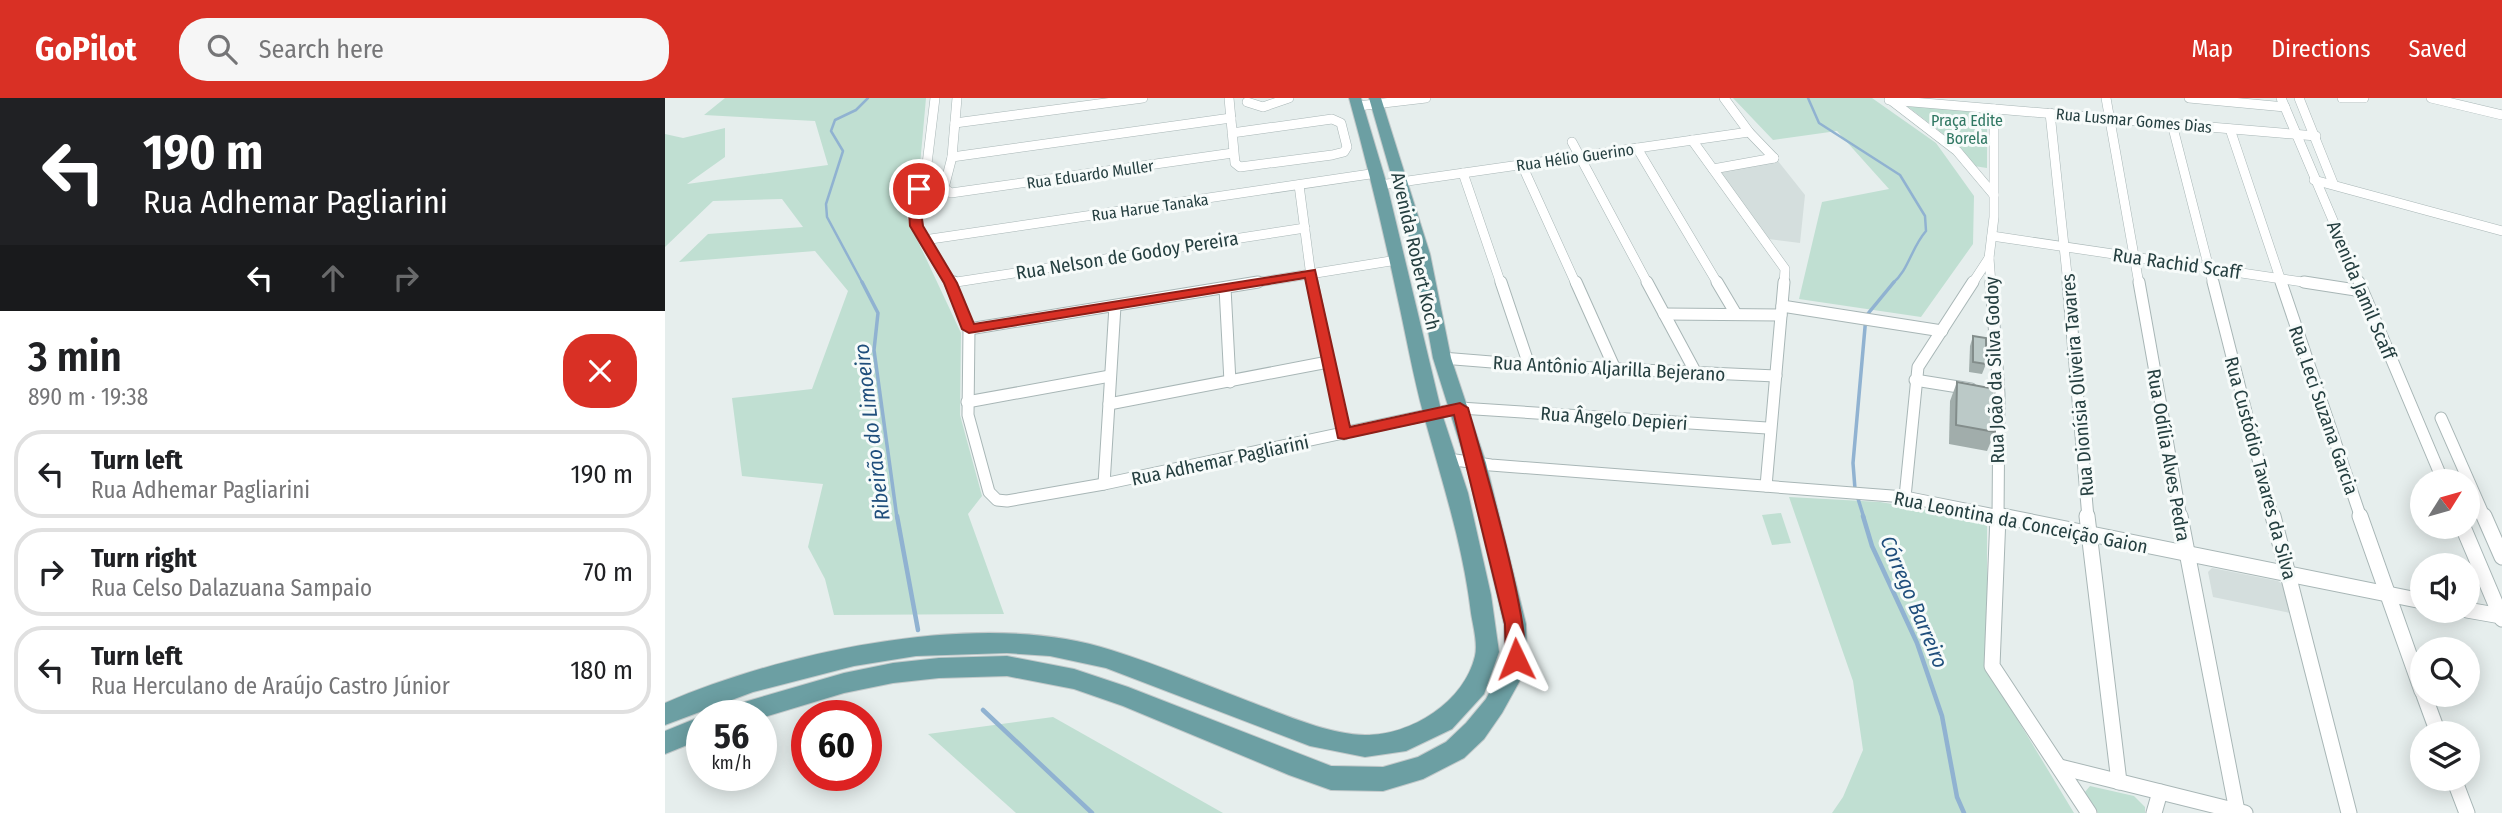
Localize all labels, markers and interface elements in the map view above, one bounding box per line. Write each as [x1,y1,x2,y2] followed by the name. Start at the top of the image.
[179,18,669,81] search box
[35,29,137,69] text: GoPilot
[203,30,241,68] icon: search
[259,34,384,65] text: Search here
[2192,35,2233,63] text: Map
[2271,35,2370,63] text: Directions
[2408,35,2467,63] text: Saved
[2055,104,2213,137] street label: Rua Lusmar Gomes Dias
[1931,111,2003,148] park label: Praça Edite Borela
[143,123,263,182] text: 190 m
[28,126,119,217] icon: left
[1515,140,1635,175] street label: Rua Hélio Guerino
[1025,156,1155,193] street label: Rua Eduardo Muller
[889,159,949,219] pin
[900,170,938,208] icon: arrive
[1386,170,1445,332] street label: Avenida Robert Koch
[143,183,448,221] text: Rua Adhemar Pagliarini
[1091,190,1210,225] street label: Rua Harue Tanaka
[2322,217,2402,364] street label: Avenida Jamil Scaff
[1014,227,1240,284] street label: Rua Nelson de Godoy Pereira
[2111,243,2244,284] street label: Rua Rachid Scaff
[241,259,279,297] icon: left
[314,259,352,297] icon: ahead
[387,259,425,297] icon: right
[2056,273,2099,497] street label: Rua Dionísia Oliveira Tavares
[1980,275,2009,464] street label: Rua João da Silva Godoy
[2284,323,2363,498] street label: Rua Leci Suzana Garcia
[28,332,122,382] text: 3 min
[563,334,637,408] button: close
[848,342,896,522] water label: Ribeirão do Limoeiro
[1492,351,1726,386] street label: Rua Antônio Aljarilla Bejerano
[2220,354,2301,582] street label: Rua Custódio Tavares da Silva
[2142,367,2195,543] street label: Rua Odília Alves Pedra
[28,383,148,411] text: 890 m · 19:38
[1540,402,1688,435] street label: Rua Ângelo Depieri
[1129,430,1311,491] street label: Rua Adhemar Pagliarini
[91,445,183,476] text: Turn left
[32,455,70,493] icon: left
[571,459,633,490] text: 190 m
[2410,469,2480,539] north arrow
[2410,469,2480,791] map controls
[91,476,310,504] text: Rua Adhemar Pagliarini
[1892,487,2150,558] street label: Rua Leontina da Conceição Gaion
[1874,532,1954,672] water label: Córrego Barreiro
[91,543,197,574] text: Turn right
[32,553,70,591] icon: right
[2410,553,2480,623] button: sound
[583,557,633,588] text: 70 m
[91,574,372,602] text: Rua Celso Dalazuana Sampaio
[1479,622,1553,696] position arrow
[2410,637,2480,707] button: search
[91,641,183,672] text: Turn left
[32,651,70,689] icon: left
[570,655,633,686] text: 180 m
[91,672,450,700] text: Rua Herculano de Araújo Castro Júnior
[791,700,882,791] speed limit sign: 60
[714,715,749,757] text: 56
[2410,721,2480,791] button: layers
[711,752,752,774] text: km/h

